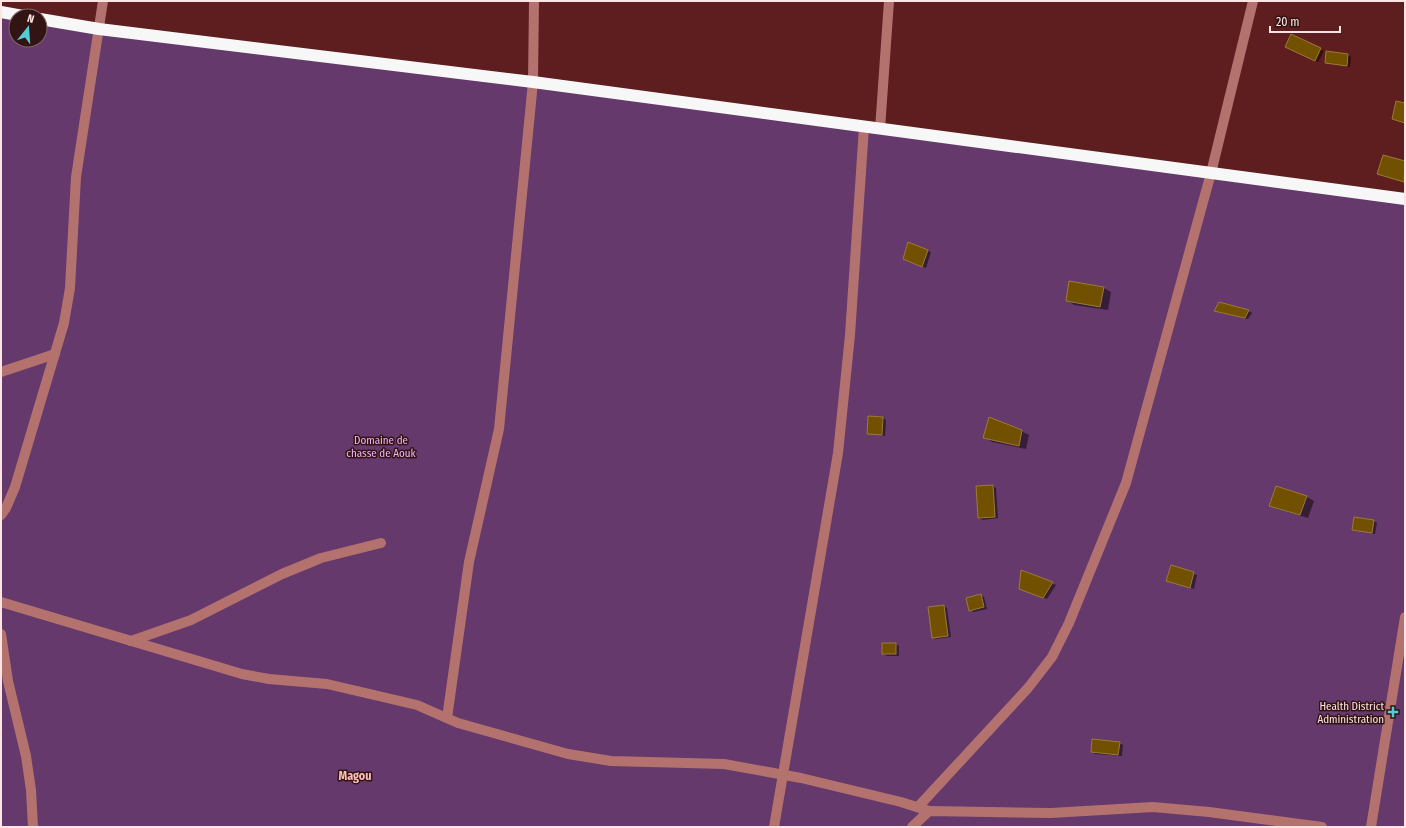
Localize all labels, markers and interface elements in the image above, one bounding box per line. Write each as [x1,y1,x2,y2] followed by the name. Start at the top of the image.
[8,8,48,48] north arrow
[1270,8,1340,34] scale bar
[26,12,36,26] text: N
[1276,15,1300,29] text: 20 m
[346,434,417,460] park label: Domaine de chasse de Aouk
[1317,700,1384,726] place label: Health District Administration
[1387,706,1399,718] marker: Health District Administration
[339,769,371,783] district label: Magou

